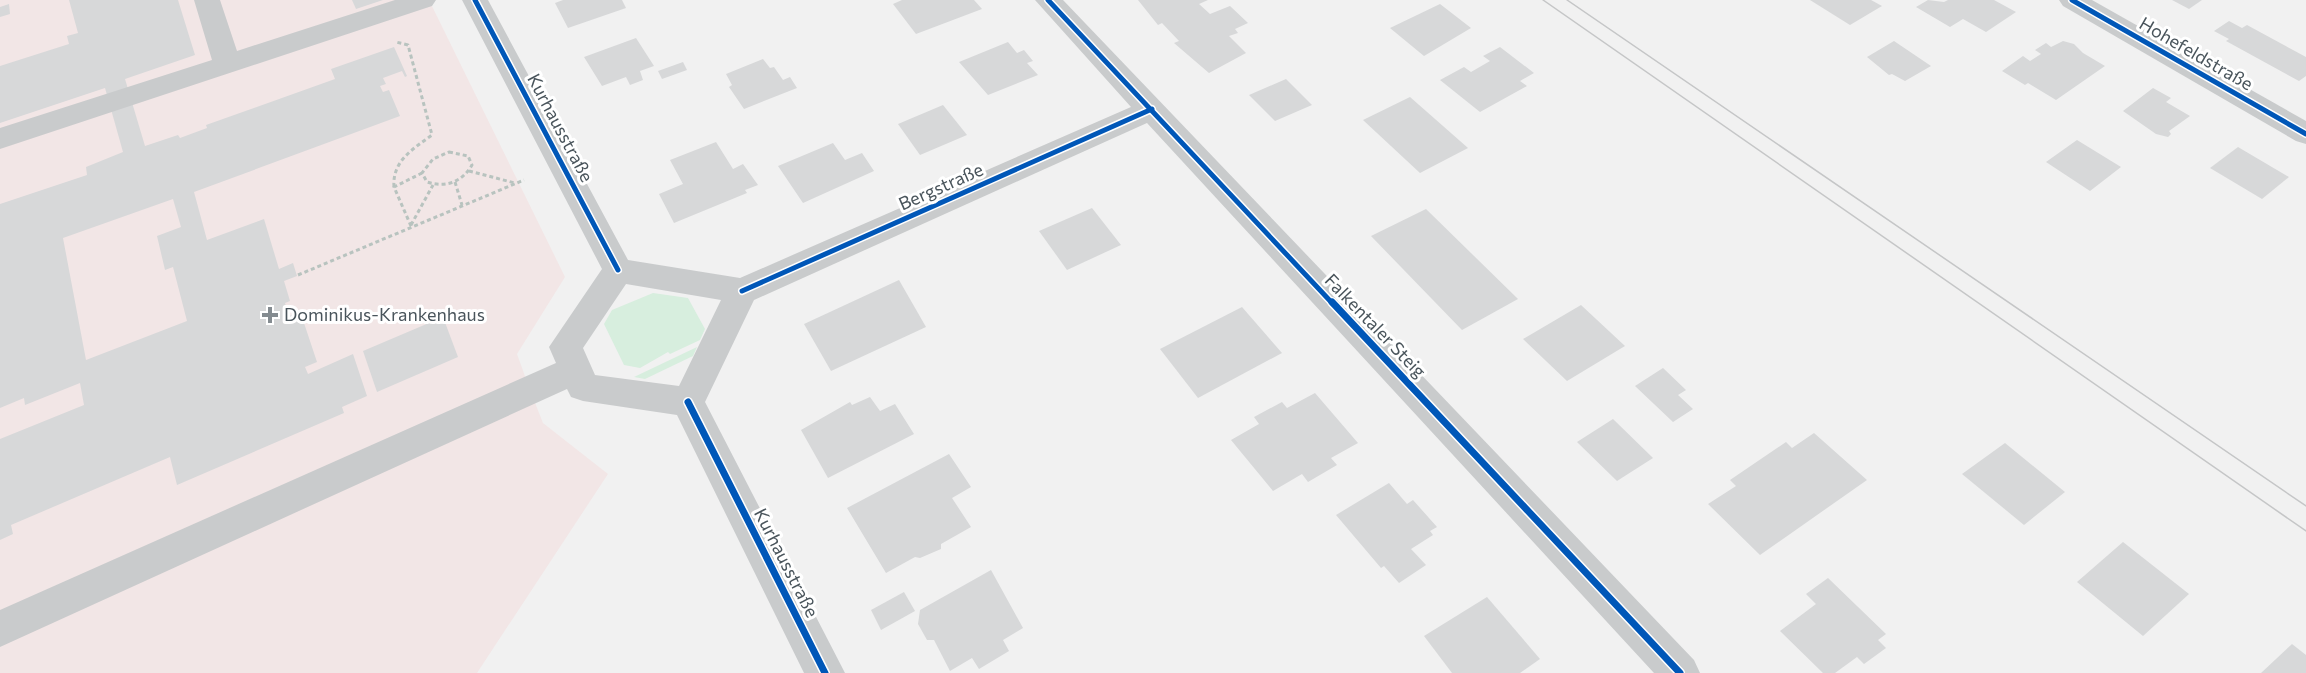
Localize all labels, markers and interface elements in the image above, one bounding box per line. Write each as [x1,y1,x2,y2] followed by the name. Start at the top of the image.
[2136,12,2257,95] street label: Hohefeldstraße
[523,70,599,185] street label: Kurhausstraße
[895,158,986,215] street label: Bergstraße
[1321,269,1431,382] street label: Falkentaler Steig
[284,303,485,325] place label: Dominikus-Krankenhaus
[261,306,279,324] marker: Dominikus-Krankenhaus
[750,504,824,621] street label: Kurhausstraße

